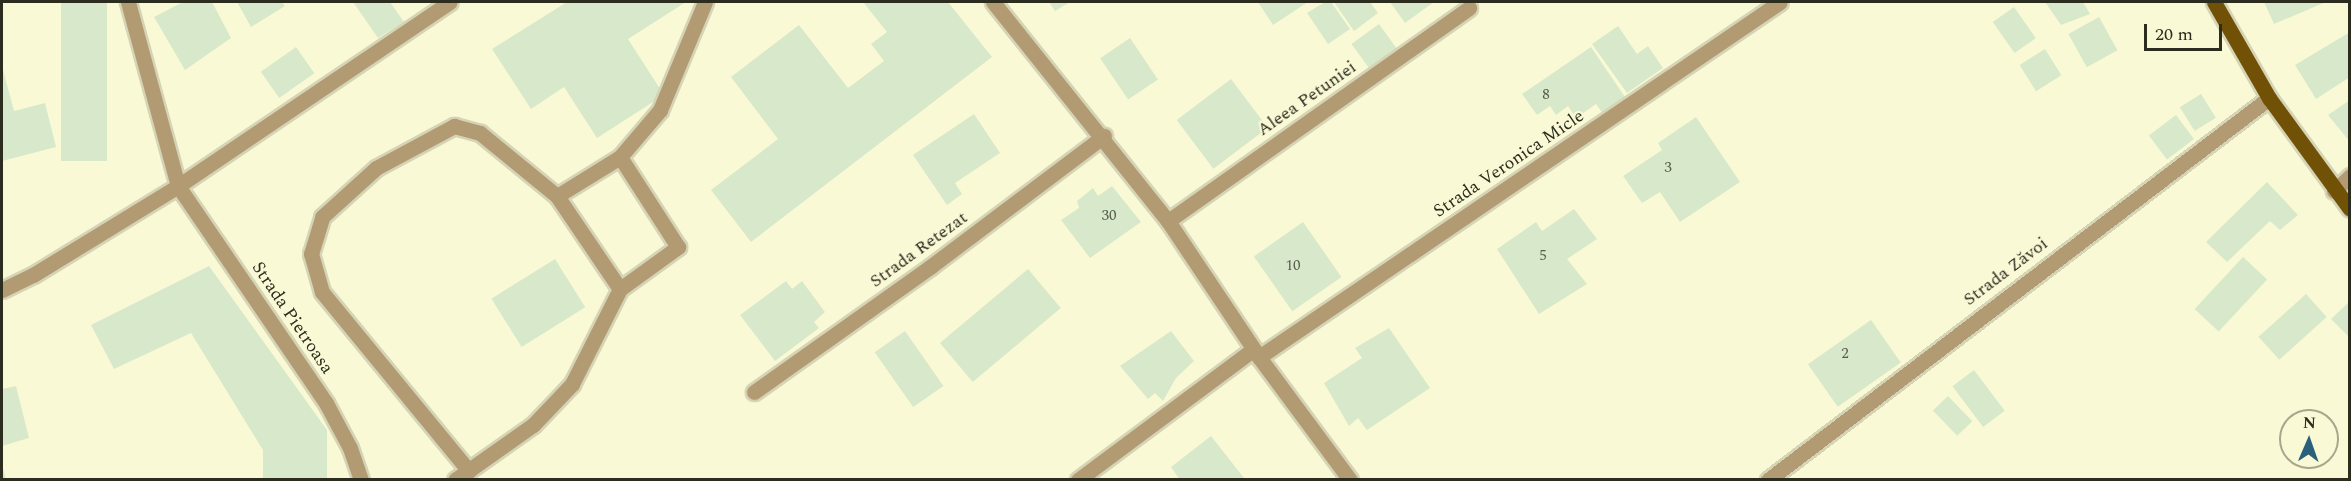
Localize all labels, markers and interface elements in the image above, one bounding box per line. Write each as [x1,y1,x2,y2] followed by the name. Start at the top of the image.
[2147,12,2225,50] scale bar
[2155,21,2193,48] text: 20 m
[1253,57,1361,141] street label: Aleea Petuniei
[1542,86,1550,104] house number: 8
[1429,105,1589,223] street label: Strada Veronica Micle
[1664,159,1672,177] house number: 3
[866,207,972,293] street label: Strada Retezat
[1102,207,1116,225] house number: 30
[1959,233,2053,311] street label: Strada Zăvoi
[1539,247,1547,265] house number: 5
[1286,257,1300,275] house number: 10
[247,258,337,378] street label: Strada Pietroasa
[1841,345,1849,363] house number: 2
[2279,409,2339,469] north arrow
[2303,411,2317,435] text: N

